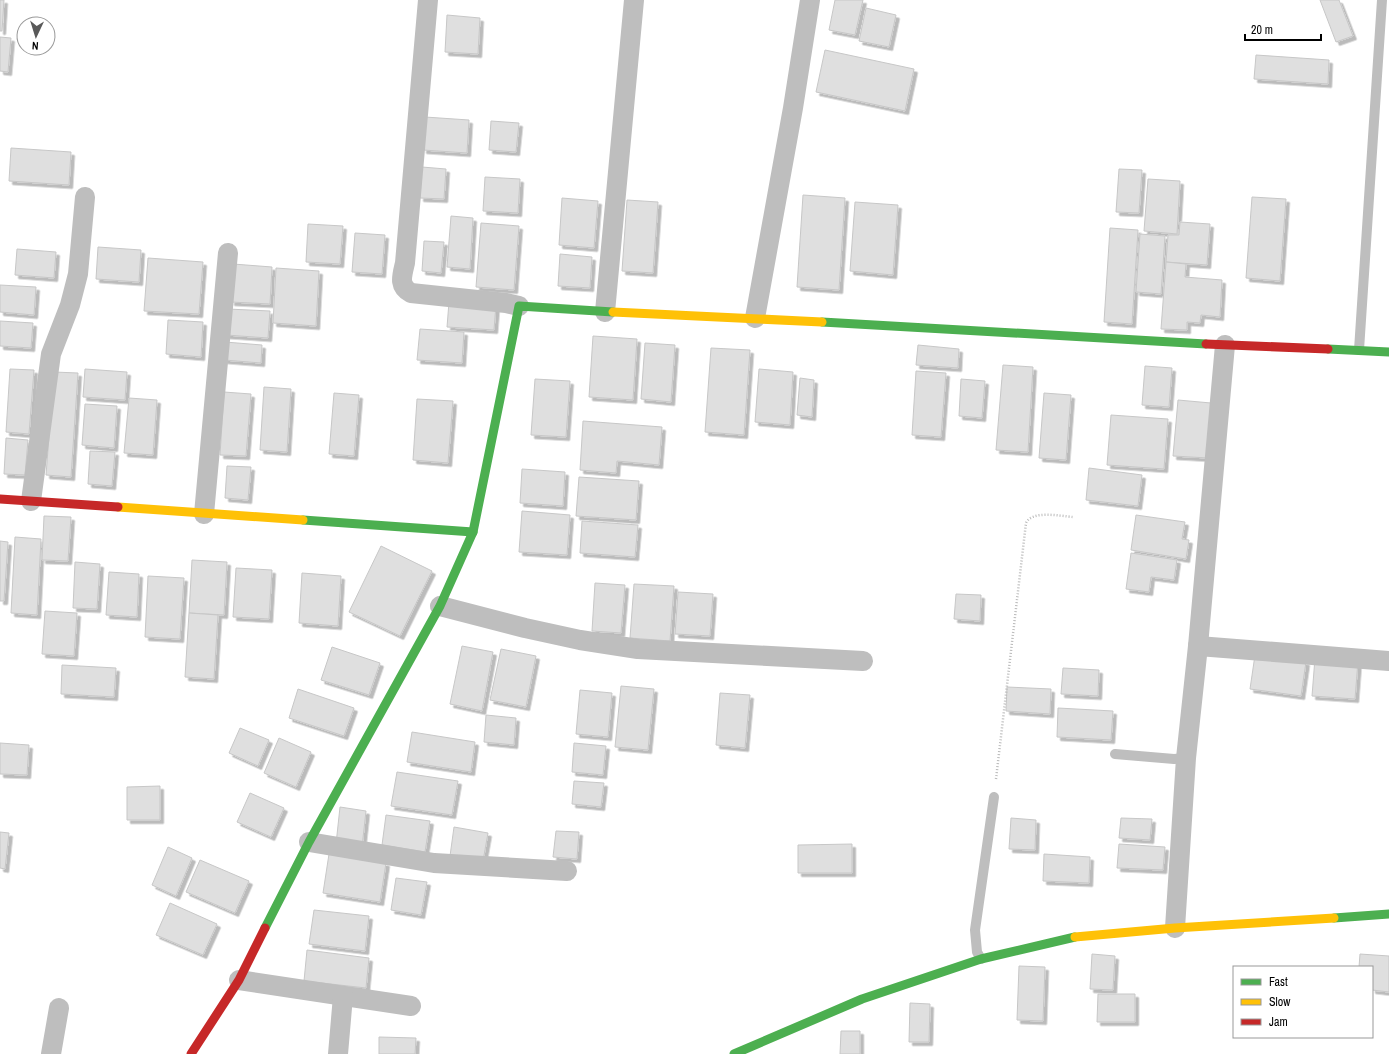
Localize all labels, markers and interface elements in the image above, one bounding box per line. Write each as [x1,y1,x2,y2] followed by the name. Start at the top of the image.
[16,16,56,56] north arrow
[1245,16,1321,42] scale bar
[1251,22,1273,38] text: 20 m
[32,39,39,53] text: N
[1233,966,1373,1038] legend
[1269,974,1288,990] text: Fast
[1269,994,1291,1010] text: Slow
[1269,1014,1288,1030] text: Jam

